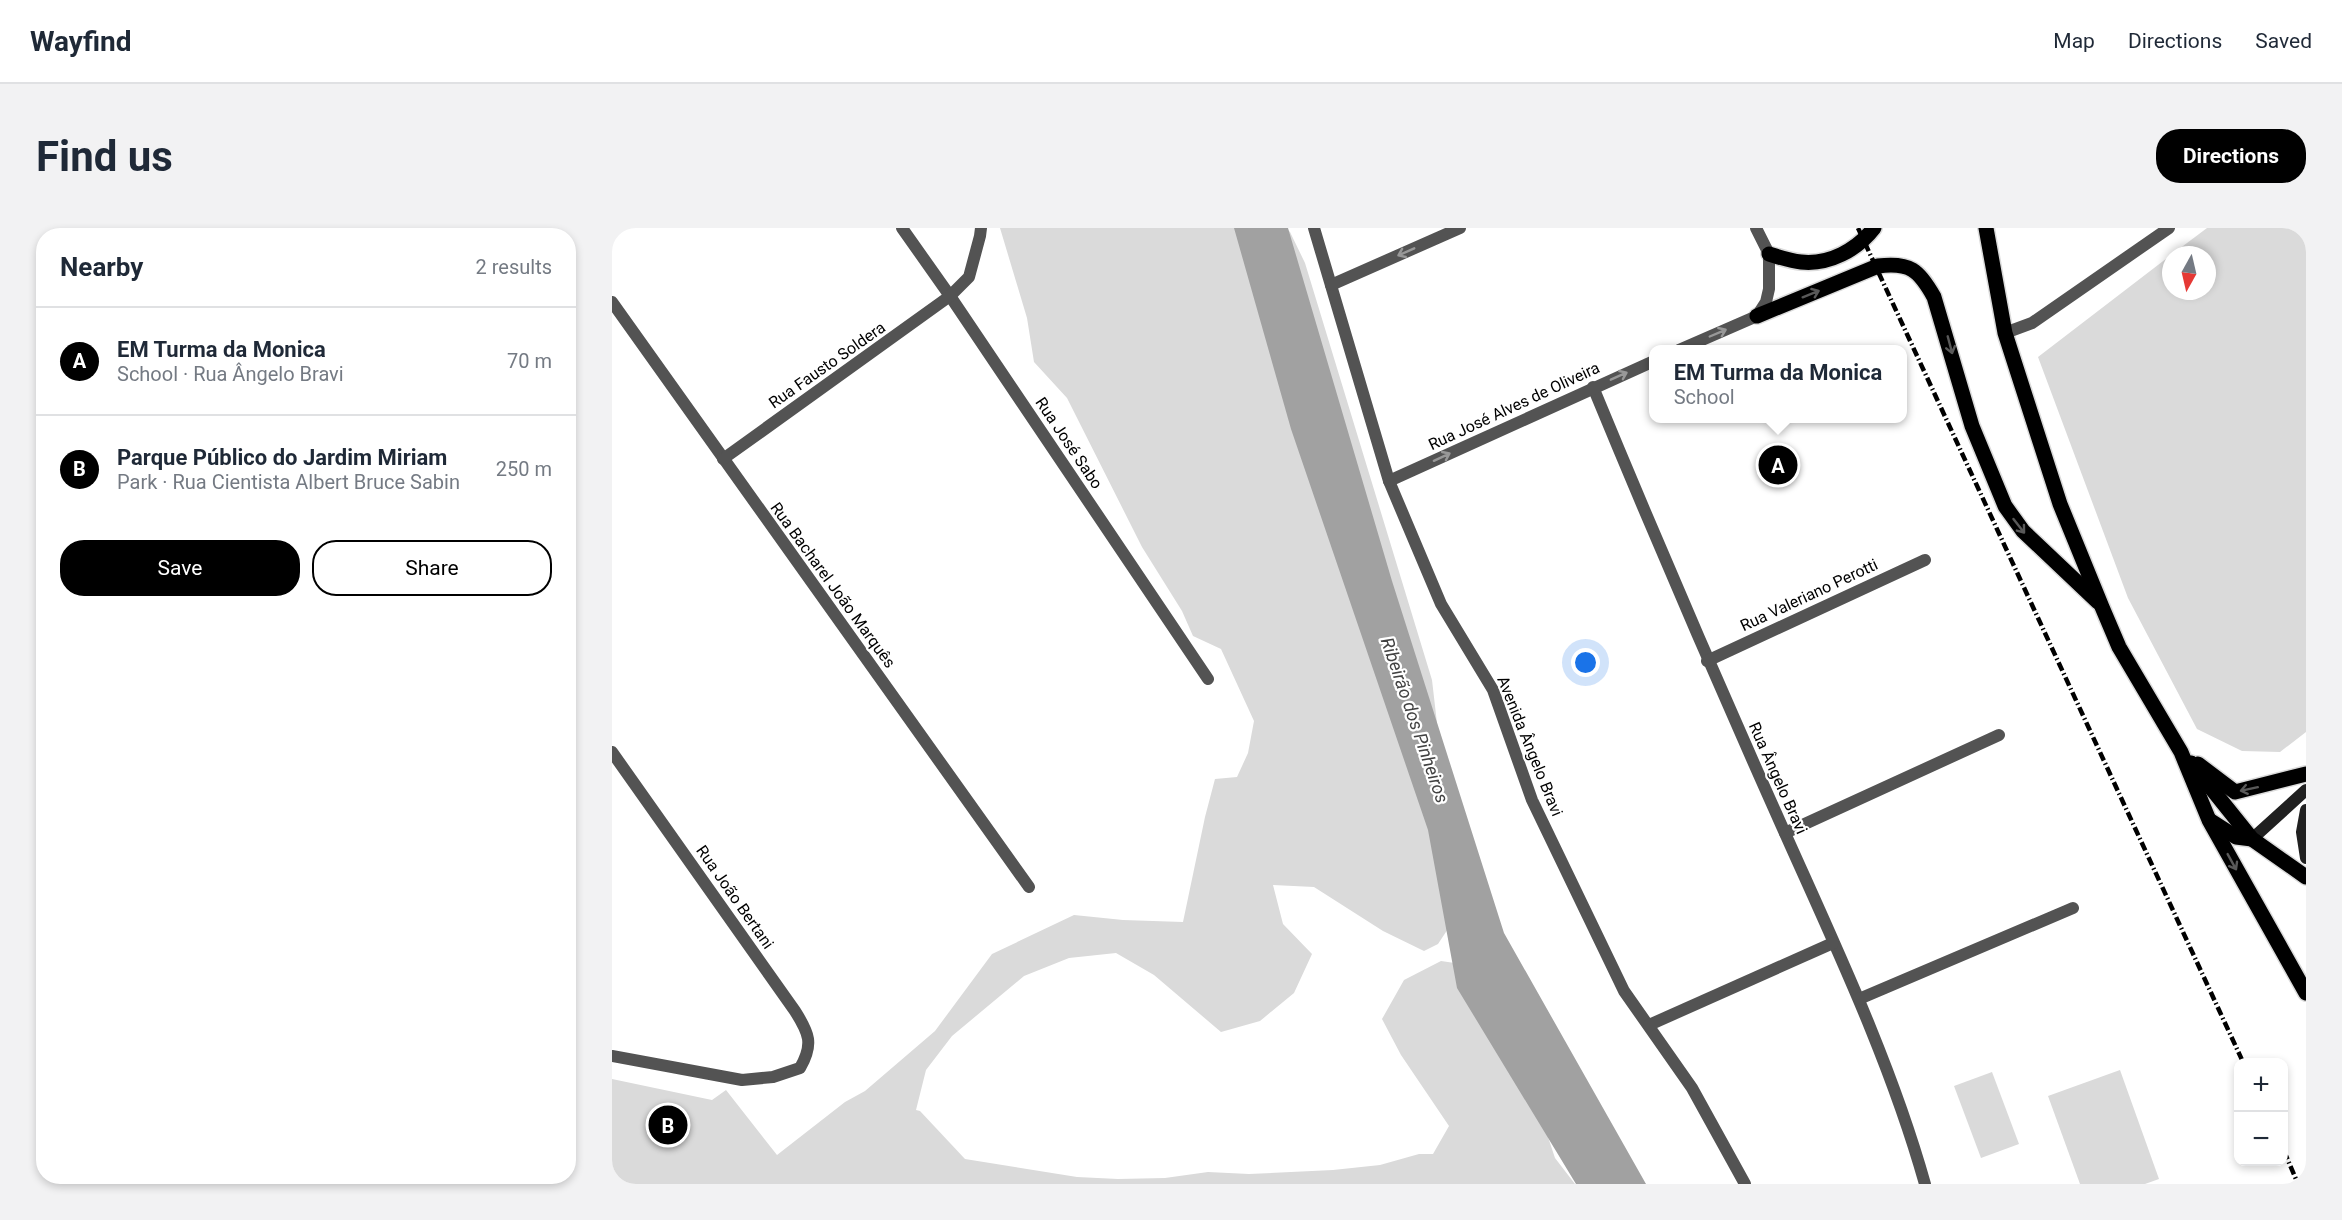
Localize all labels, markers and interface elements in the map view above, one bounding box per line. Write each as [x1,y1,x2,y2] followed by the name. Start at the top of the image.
[30,25,131,58] text: Wayfind
[2053,29,2095,53] text: Map
[2128,29,2222,53] text: Directions
[2255,29,2312,53] text: Saved
[2156,129,2306,183] button: Directions
[36,132,173,181] text: Find us
[1398,246,1416,258] one-way arrow
[2162,246,2216,300] north arrow
[60,252,143,282] text: Nearby
[476,255,552,279] text: 2 results
[1801,288,1819,299] one-way arrow
[765,318,889,412] street label: Rua Fausto Soldera
[1708,327,1727,338] one-way arrow
[1945,335,1956,354] one-way arrow
[117,337,326,362] text: EM Turma da Monica
[1649,345,1907,423] popup
[73,349,86,373] text: A
[507,349,552,373] text: 70 m
[1425,358,1603,454] street label: Rua José Alves de Oliveira
[1674,360,1882,385] text: EM Turma da Monica
[117,362,344,386] text: School · Rua Ângelo Bravi
[1610,370,1628,381] one-way arrow
[1674,385,1735,409] text: School
[1031,394,1107,492] street label: Rua José Sabo
[1758,442,1798,488] pin: A
[117,445,447,470] text: Parque Público do Jardim Miriam
[1432,451,1450,462] one-way arrow
[73,457,86,481] text: B
[496,457,552,481] text: 250 m
[117,470,460,494] text: Park · Rua Cientista Albert Bruce Sabin
[767,499,899,671] street label: Rua Bacharel João Marquês
[2013,517,2026,533] one-way arrow
[60,540,300,596] button: Save
[312,540,552,596] button: Share
[1737,555,1881,635] street label: Rua Valeriano Perotti
[1377,634,1453,806] water label: Ribeirão dos Pinheiros
[1571,648,1600,677] your location
[1493,673,1567,819] street label: Avenida Ângelo Bravi
[1745,719,1811,837] street label: Rua Ângelo Bravi
[2240,784,2260,795] one-way arrow
[692,842,778,952] street label: Rua João Bertani
[2227,852,2238,870] one-way arrow
[2234,1058,2288,1166] map controls
[2234,1058,2288,1112] button: +
[648,1102,688,1148] pin: B
[2234,1112,2288,1166] button: −

